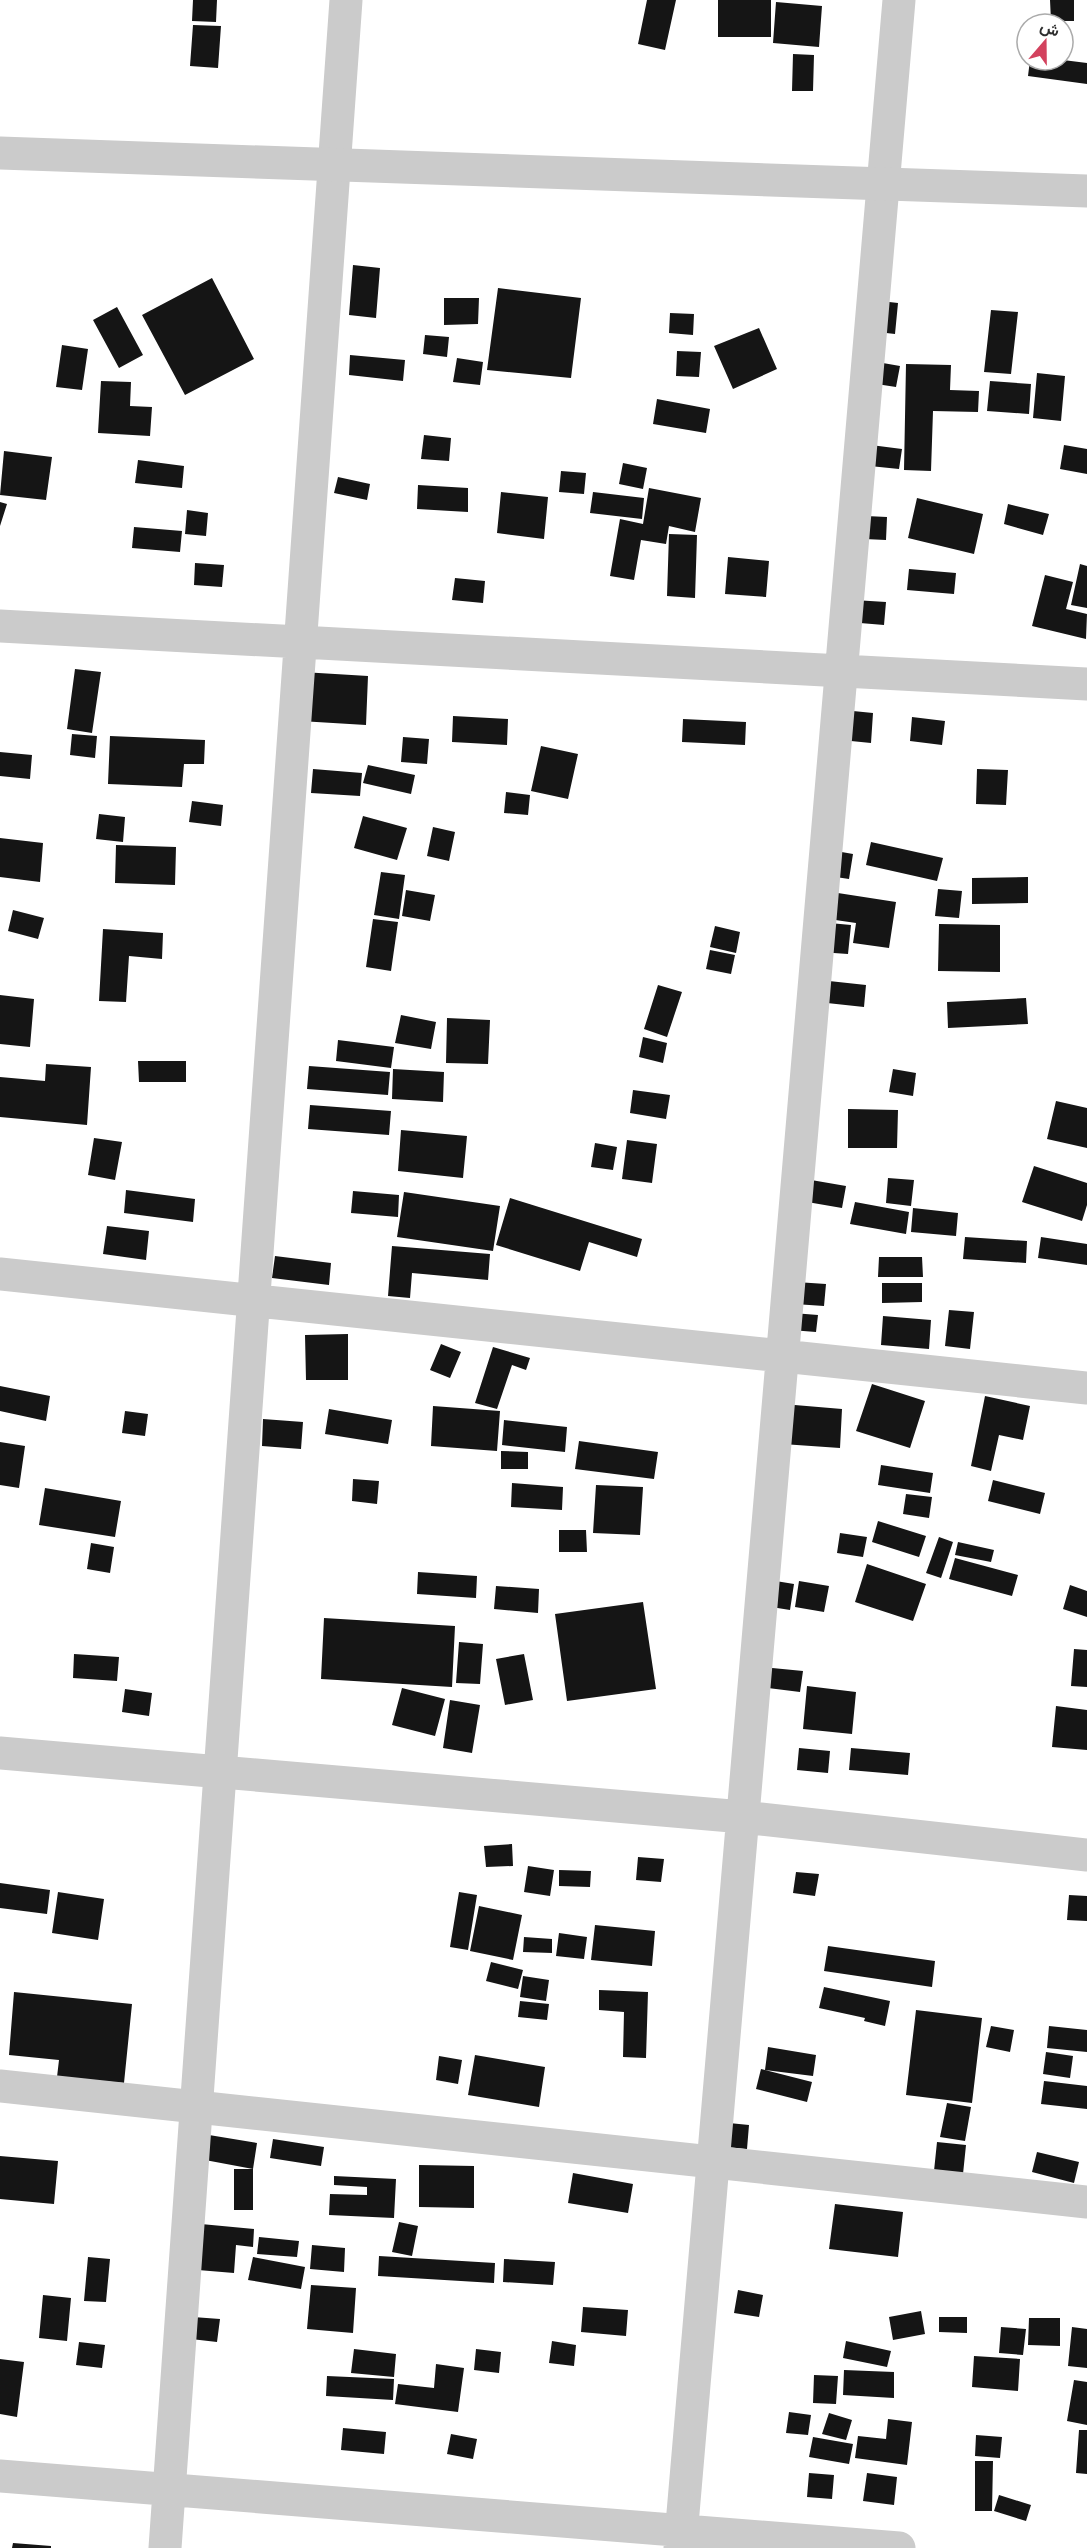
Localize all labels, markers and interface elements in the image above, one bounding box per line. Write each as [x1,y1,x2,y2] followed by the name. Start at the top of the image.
[1015,12,1075,72] north arrow
[1038,15,1063,41] text: ش

